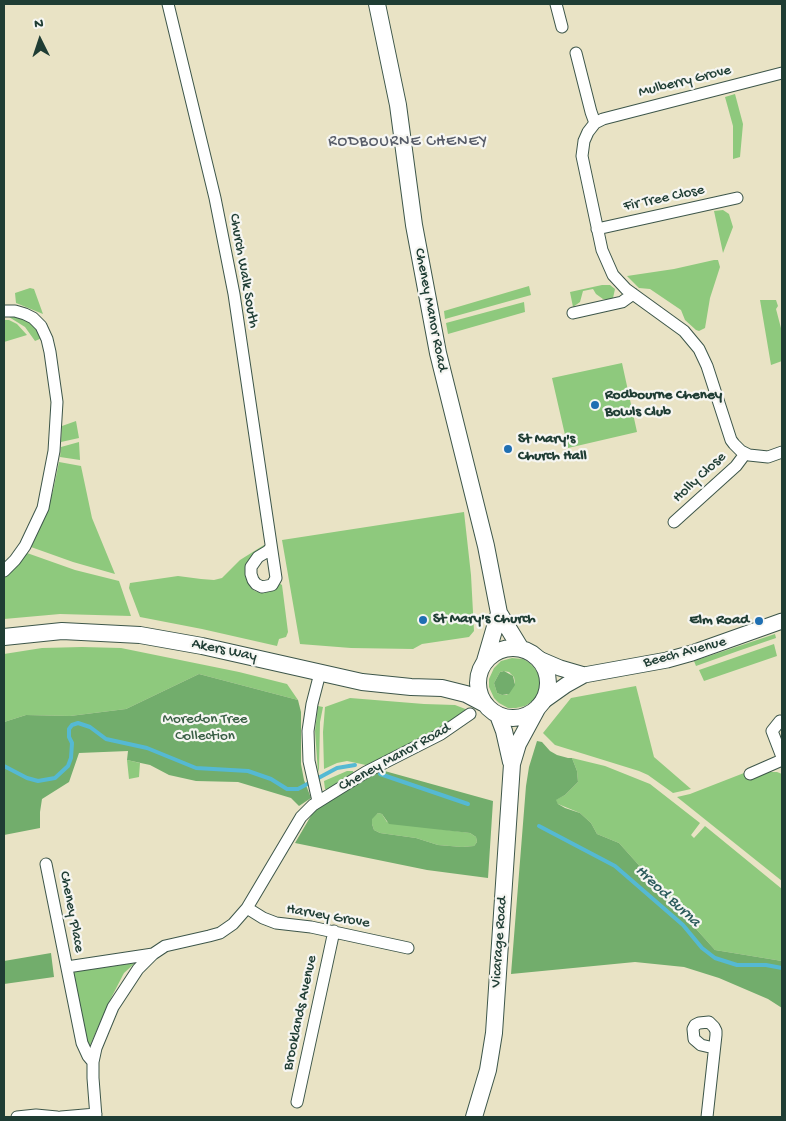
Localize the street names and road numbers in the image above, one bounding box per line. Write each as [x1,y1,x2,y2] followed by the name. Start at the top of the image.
[637,62,733,102] street label: Mulberry Grove
[622,182,706,216] street label: Fir Tree Close
[224,212,262,330] street label: Church Walk South
[409,247,451,373] street label: Cheney Manor Road
[670,449,730,507] street label: Holly Close
[642,633,728,673] street label: Beech Avenue
[190,635,258,667] street label: Akers Way
[336,720,454,796] street label: Cheney Manor Road
[54,870,88,954] street label: Cheney Place
[488,896,512,988] street label: Vicarage Road
[285,901,371,933] street label: Harvey Grove
[280,954,322,1072] street label: Brooklands Avenue

